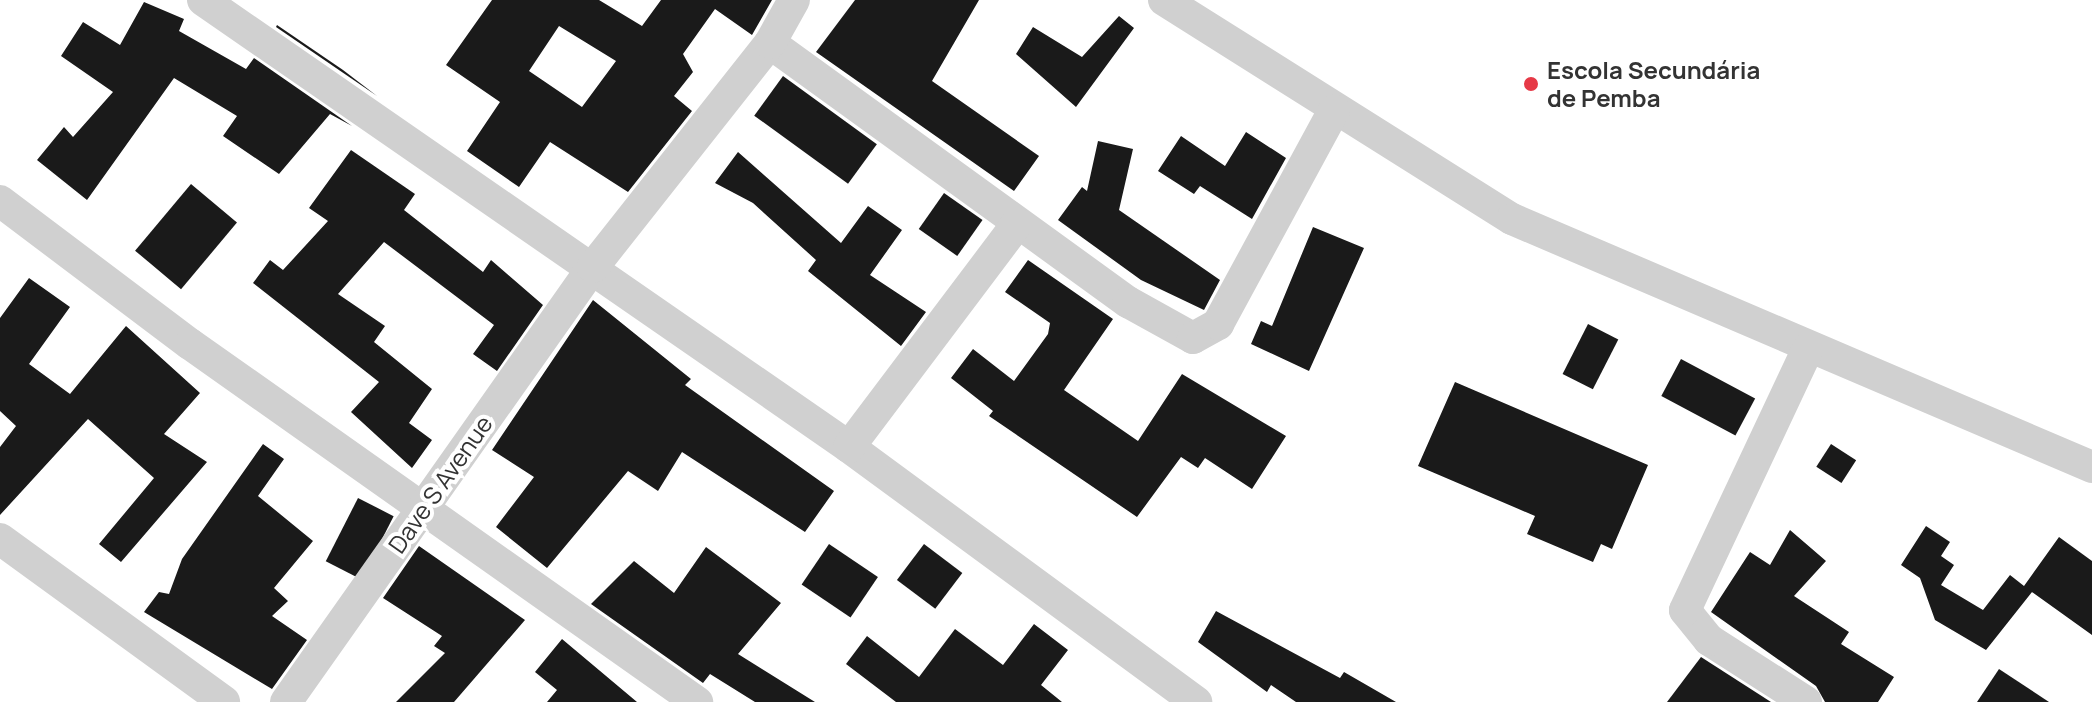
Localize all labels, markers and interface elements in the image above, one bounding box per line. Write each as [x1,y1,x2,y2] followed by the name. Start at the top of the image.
[1547,56,1760,112] place label: Escola Secundária de Pemba
[1522,75,1540,93] marker: Escola Secundária de Pemba
[382,410,498,558] street label: Dave S Avenue

